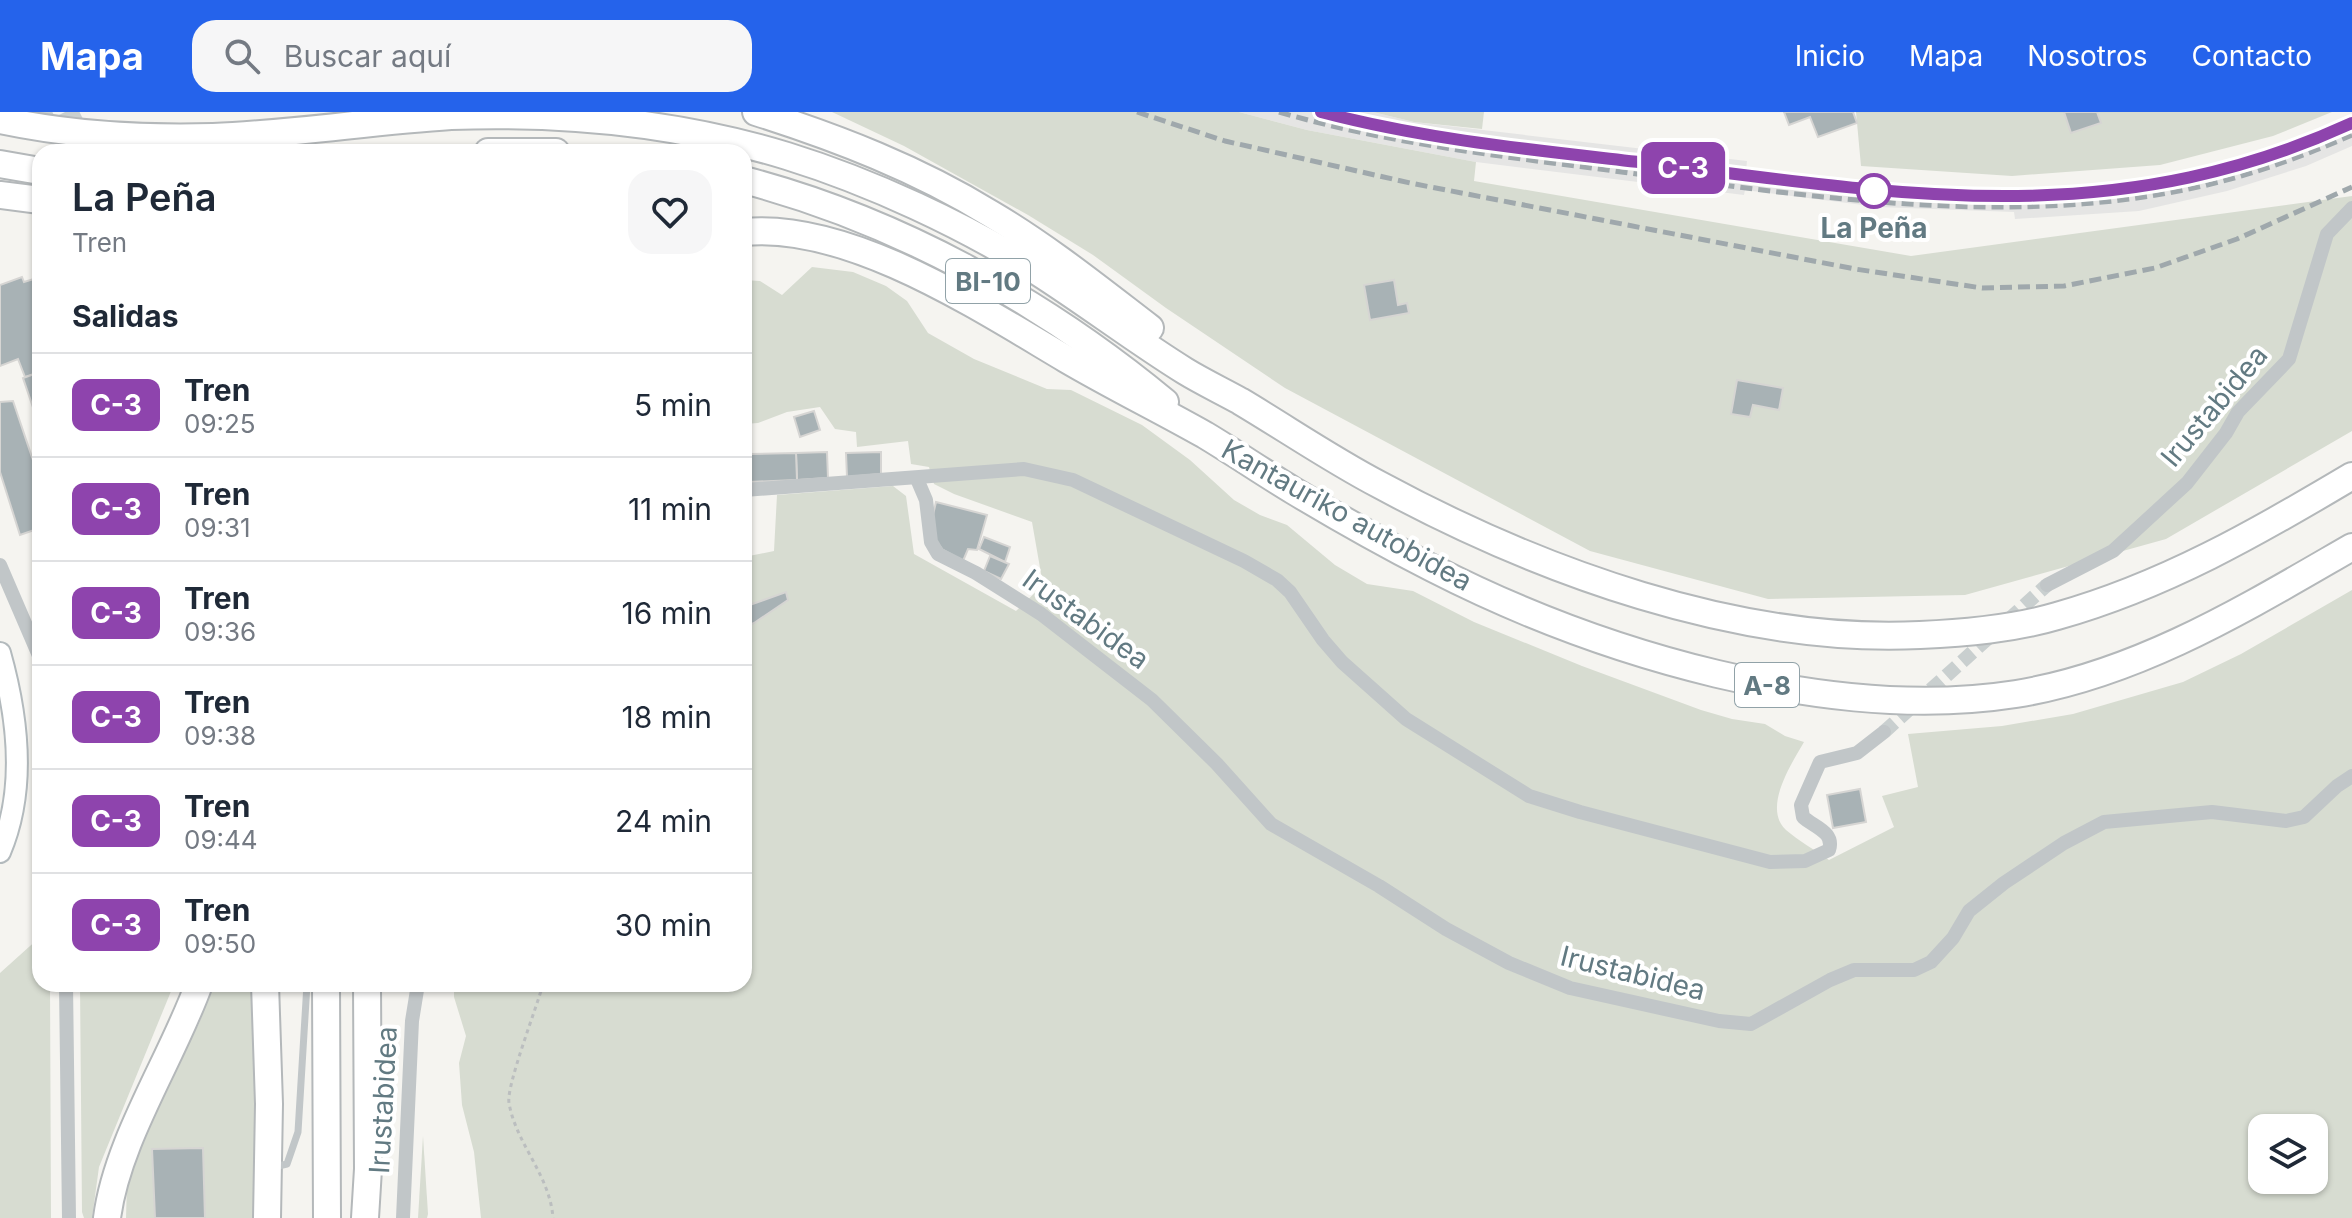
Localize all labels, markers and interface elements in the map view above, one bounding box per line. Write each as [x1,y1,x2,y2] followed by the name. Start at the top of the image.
[192,20,752,92] search box
[40,33,144,79] text: Mapa
[220,34,264,78] icon: search
[284,38,451,74] text: Buscar aquí
[1795,39,1865,73] text: Inicio
[1909,39,1983,73] text: Mapa
[2027,39,2148,73] text: Nosotros
[2192,39,2312,73] text: Contacto
[1637,142,1729,194] line badge: C-3
[1657,151,1709,185] text: C-3
[628,170,712,254] button: heart
[72,174,217,220] text: La Peña
[1857,174,1891,208] marker: La Peña
[1821,211,1928,245] place label: La Peña
[72,227,127,258] text: Tren
[946,259,1030,303] road number: BI-10
[72,298,178,334] text: Salidas
[2153,338,2275,474] street label: Irustabidea
[184,372,250,408] text: Tren
[634,387,712,423] text: 5 min
[90,388,142,422] text: C-3
[184,408,256,439] text: 09:25
[1216,432,1478,598] street label: Kantauriko autobidea
[184,476,250,512] text: Tren
[628,491,712,527] text: 11 min
[90,492,142,526] text: C-3
[184,512,251,543] text: 09:31
[1016,562,1156,676] street label: Irustabidea
[184,580,250,616] text: Tren
[621,595,712,631] text: 16 min
[90,596,142,630] text: C-3
[184,616,256,647] text: 09:36
[1735,663,1799,707] road number: A-8
[184,684,250,720] text: Tren
[622,699,712,735] text: 18 min
[90,700,142,734] text: C-3
[184,720,256,751] text: 09:38
[184,788,250,824] text: Tren
[615,803,712,839] text: 24 min
[90,804,142,838] text: C-3
[184,824,258,855] text: 09:44
[184,892,250,928] text: Tren
[615,907,712,943] text: 30 min
[90,908,142,942] text: C-3
[184,928,256,959] text: 09:50
[1557,939,1709,1007] street label: Irustabidea
[362,1025,404,1175] street label: Irustabidea
[2248,1114,2328,1194] map controls
[2248,1114,2328,1194] button: layers

